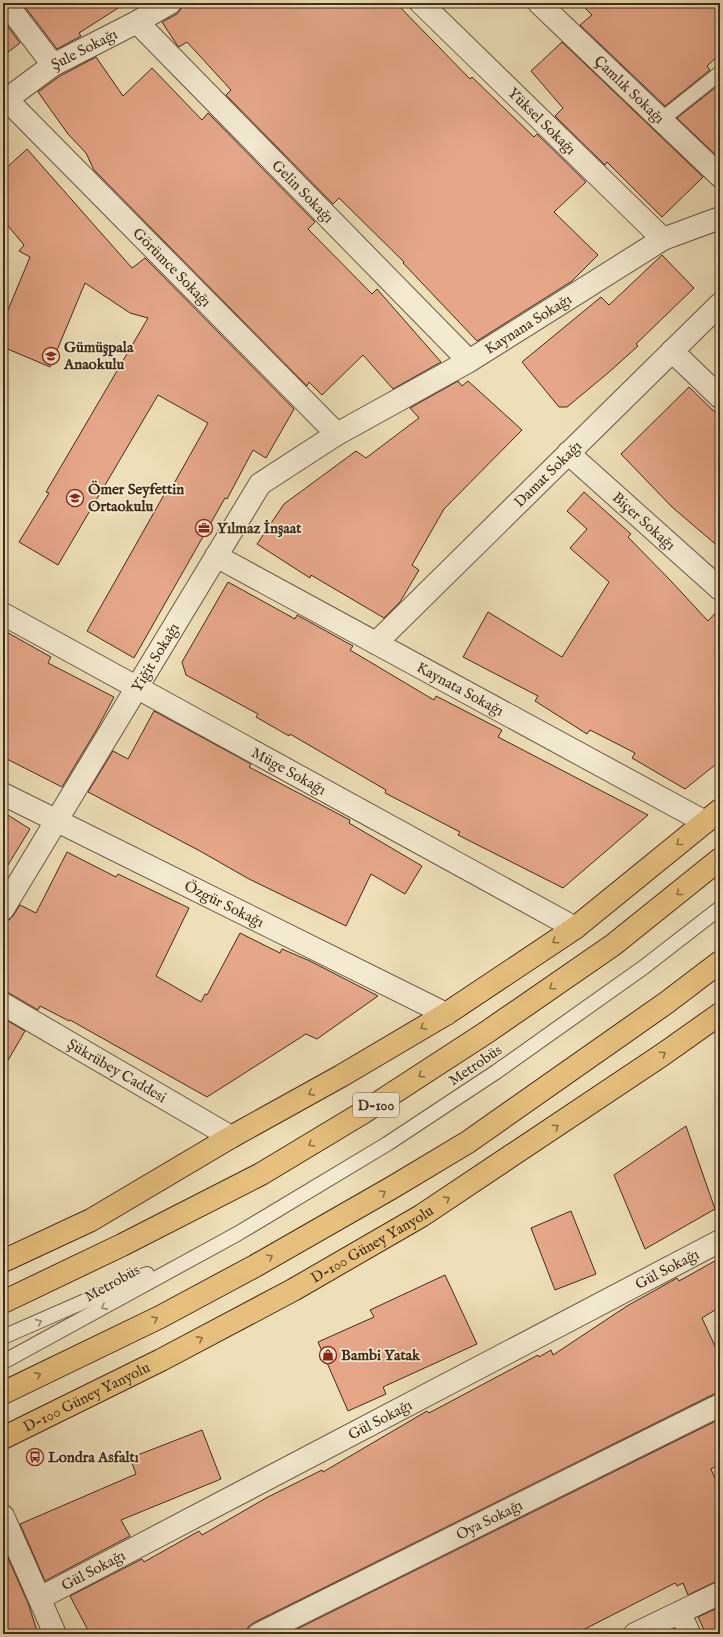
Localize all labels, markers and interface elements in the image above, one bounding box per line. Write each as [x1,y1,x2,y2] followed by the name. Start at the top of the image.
[48,25,121,74] street label: Şule Sokağı
[590,52,668,128] street label: Çamlık Sokağı
[504,84,580,159] street label: Yüksel Sokağı
[267,156,337,227] street label: Gelin Sokağı
[129,224,215,311] street label: Görümce Sokağı
[481,290,575,359] street label: Kaynana Sokağı
[63,338,134,374] place label: Gümüşpala Anaokulu
[41,346,61,366] school or university icon: Gümüşpala Anaokulu
[510,437,586,512] street label: Damat Sokağı
[88,480,184,516] place label: Ömer Seyfettin Ortaokulu
[65,488,85,508] school or university icon: Ömer Seyfettin Ortaokulu
[608,488,679,555] street label: Biçer Sokağı
[194,518,214,538] office icon: Yılmaz İnşaat
[217,519,302,538] place label: Yılmaz İnşaat
[127,620,184,696] street label: Yiğit Sokağı
[413,658,507,721] street label: Kaynata Sokağı
[248,743,329,799] street label: Müge Sokağı
[677,839,684,846] one-way arrow
[181,877,267,932] street label: Özgür Sokağı
[676,888,683,895] one-way arrow
[552,936,559,944] one-way arrow
[549,982,556,990] one-way arrow
[420,1023,427,1030] one-way arrow
[64,1035,170,1107] street label: Şükrübey Caddesi
[445,1041,506,1090] street label: Metrobüs
[659,1052,666,1059] one-way arrow
[418,1071,425,1078] one-way arrow
[308,1089,315,1096] one-way arrow
[353,1093,399,1117] road number: D-100
[551,1125,558,1132] one-way arrow
[308,1140,315,1147] one-way arrow
[378,1190,386,1197] one-way arrow
[443,1197,450,1204] one-way arrow
[307,1201,438,1288] street label: D-100 Güney Yanyolu
[632,1245,702,1294] street label: Gül Sokağı
[266,1255,273,1262] one-way arrow
[81,1260,143,1306] street label: Metrobüs
[101,1302,109,1309] one-way arrow
[151,1316,158,1324] one-way arrow
[34,1319,42,1327] one-way arrow
[196,1336,204,1344] one-way arrow
[318,1345,338,1365] shop icon: Bambi Yatak
[341,1346,421,1365] place label: Bambi Yatak
[20,1358,153,1437] street label: D-100 Güney Yanyolu
[34,1372,41,1380] one-way arrow
[345,1395,415,1445] street label: Gül Sokağı
[25,1447,45,1467] bus stop icon: Londra Asfaltı
[48,1448,139,1467] place label: Londra Asfaltı
[453,1496,526,1545] street label: Oya Sokağı
[58,1546,129,1595] street label: Gül Sokağı

